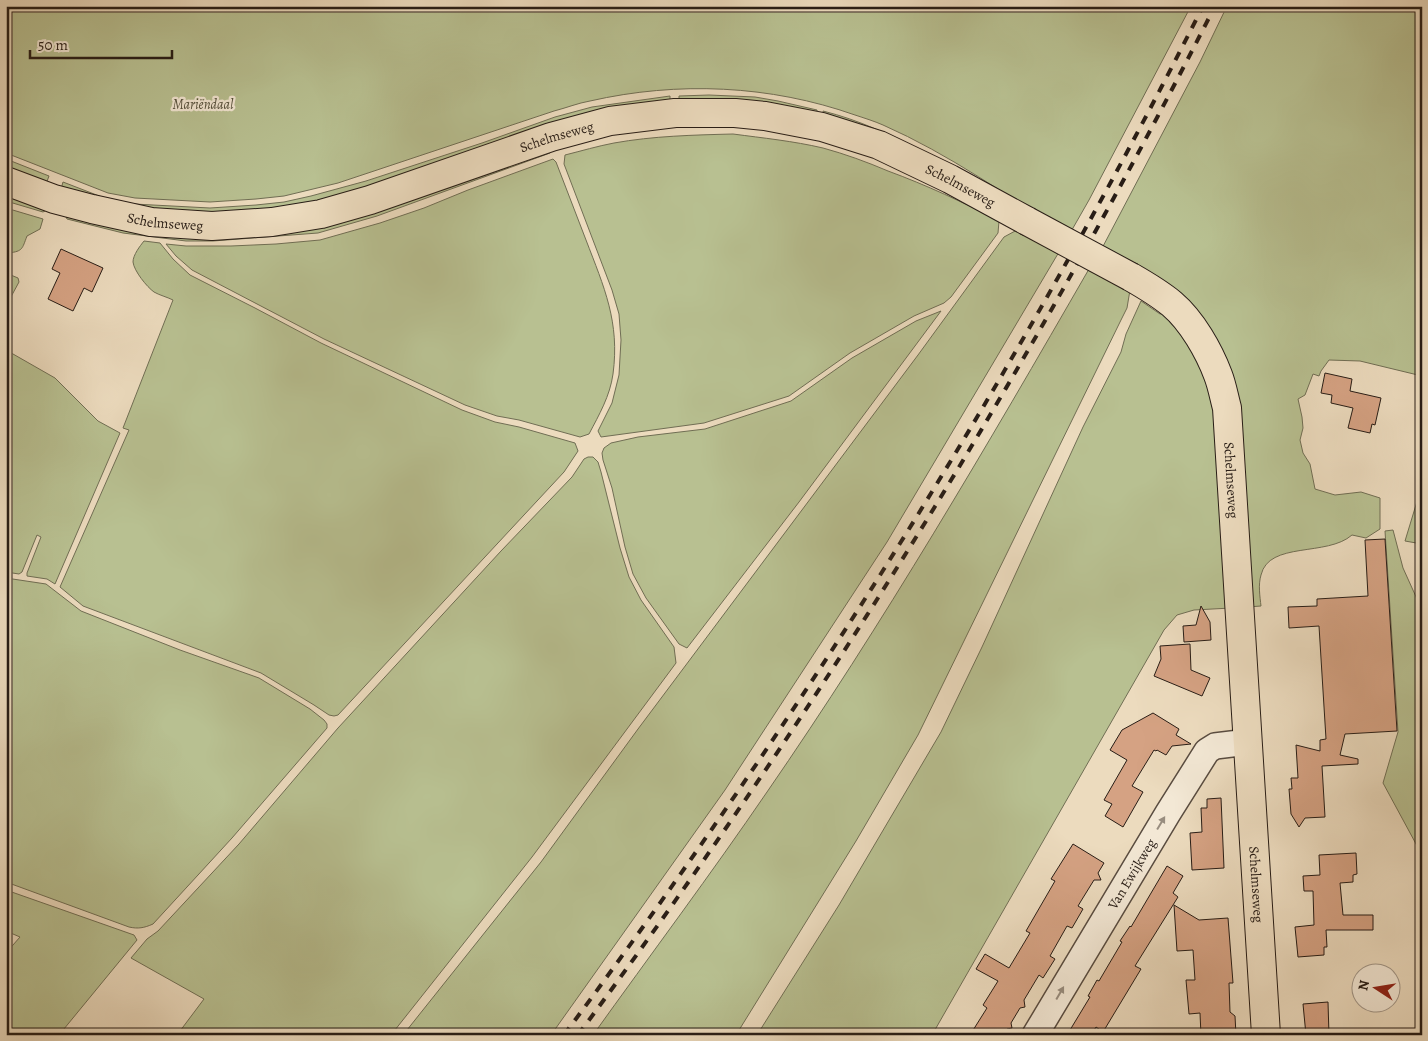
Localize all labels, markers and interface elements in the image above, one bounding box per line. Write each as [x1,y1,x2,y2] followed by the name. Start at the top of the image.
[30,28,172,60] scale bar
[38,35,68,55] text: 50 m
[173,95,234,114] park label: Mariëndaal
[517,117,596,157] street label: Schelmseweg
[922,160,999,212] street label: Schelmseweg
[125,208,204,235] street label: Schelmseweg
[1219,441,1243,519] street label: Schelmseweg
[1157,817,1166,830] one-way arrow
[1103,835,1161,914] street label: Van Ewijkweg
[1244,846,1268,923] street label: Schelmseweg
[1350,964,1400,1014] north arrow
[1353,978,1374,992] text: N
[1055,986,1064,999] one-way arrow

